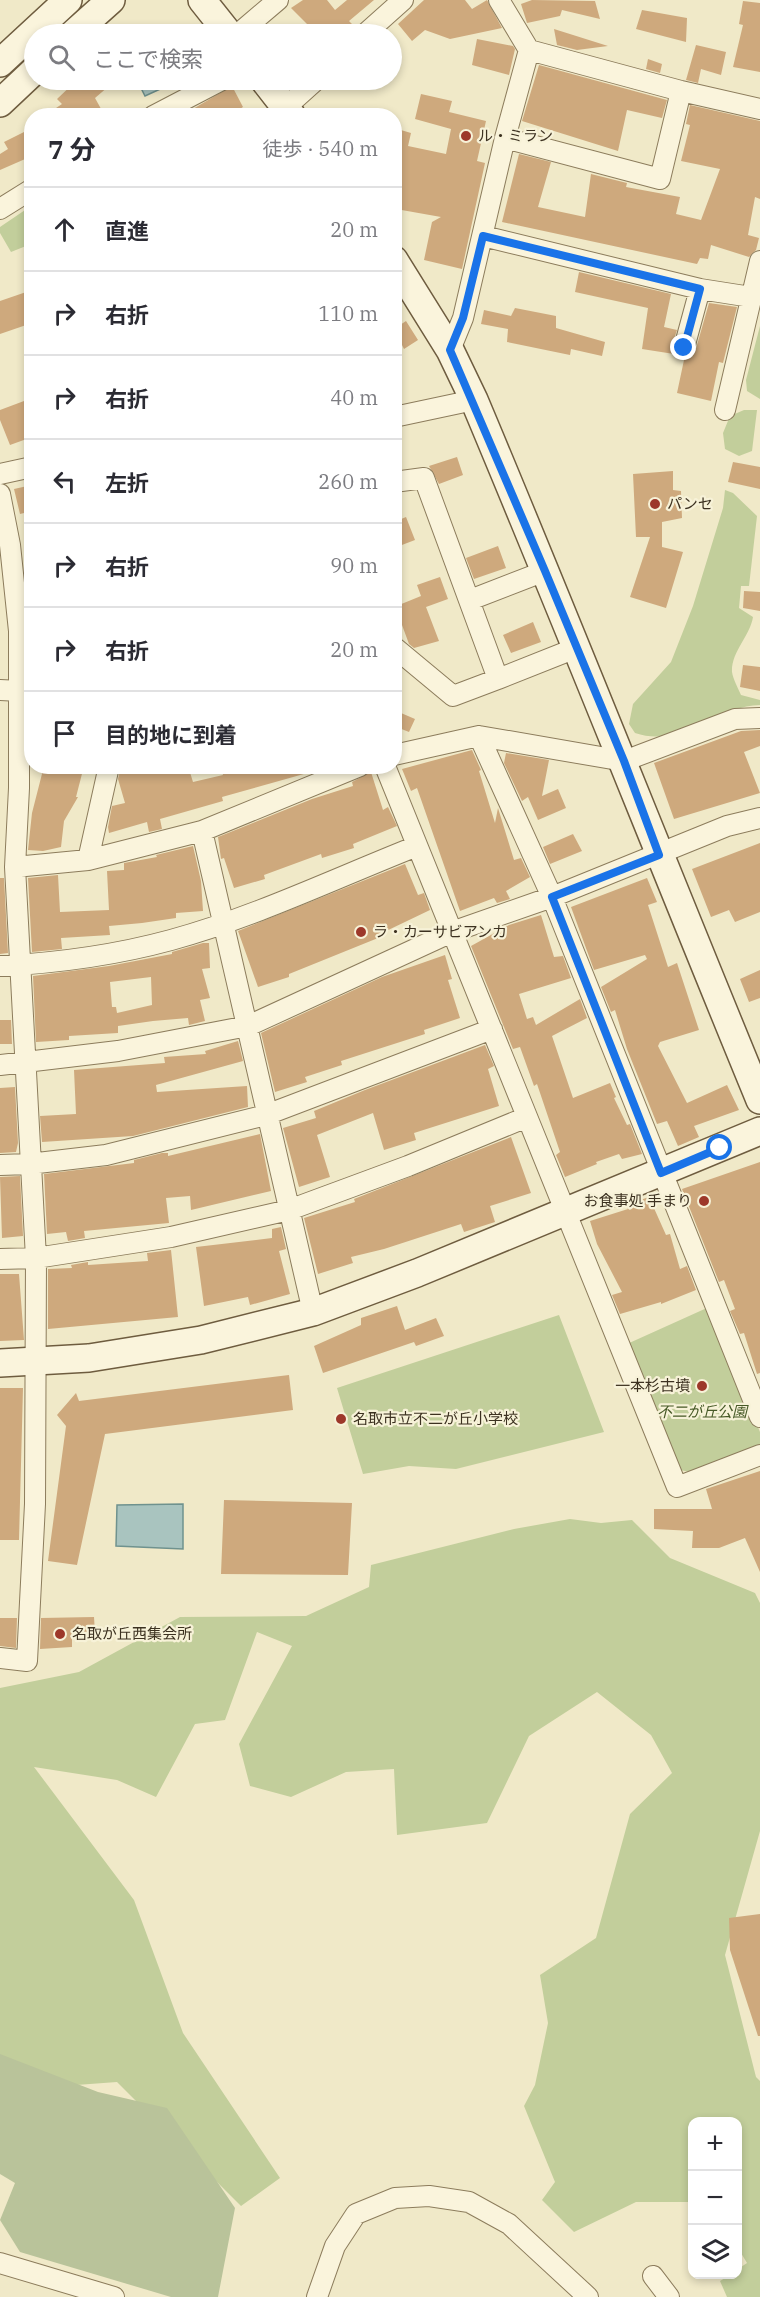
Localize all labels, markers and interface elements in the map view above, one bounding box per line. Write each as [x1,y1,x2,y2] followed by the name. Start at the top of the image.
[24,24,402,90] search box
[45,41,78,74] icon: search
[93,44,203,73] text: ここで検索
[478,126,553,145] place label: ル・ミラン
[459,129,473,143] marker: ル・ミラン
[48,132,96,166] text: 7 分
[263,135,378,162] text: 徒歩 · 540 m
[48,213,81,246] icon: ahead
[105,216,149,245] text: 直進
[330,216,378,243] text: 20 m
[48,297,81,330] icon: right
[105,300,149,329] text: 右折
[318,300,378,327] text: 110 m
[670,334,696,360] route end
[48,381,81,414] icon: right
[105,384,149,413] text: 右折
[330,384,378,411] text: 40 m
[48,465,81,498] icon: left
[105,468,149,497] text: 左折
[318,468,378,495] text: 260 m
[667,494,713,513] place label: パンセ
[648,497,662,511] marker: パンセ
[48,549,81,582] icon: right
[105,552,149,581] text: 右折
[330,552,378,579] text: 90 m
[48,633,81,666] icon: right
[105,636,149,665] text: 右折
[330,636,378,663] text: 20 m
[48,717,81,750] icon: arrive
[105,720,237,749] text: 目的地に到着
[373,922,507,941] place label: ラ・カーサビアンカ
[354,925,368,939] marker: ラ・カーサビアンカ
[706,1134,732,1160] route start
[584,1191,692,1210] place label: お食事処 手まり
[697,1194,711,1208] marker: お食事処 手まり
[615,1376,690,1395] place label: 一本杉古墳
[695,1379,709,1393] marker: 一本杉古墳
[657,1402,749,1421] park label: 不二が丘公園
[353,1409,518,1428] place label: 名取市立不二が丘小学校
[334,1412,348,1426] marker: 名取市立不二が丘小学校
[72,1624,192,1643] place label: 名取が丘西集会所
[53,1627,67,1641] marker: 名取が丘西集会所
[688,2117,742,2279] map controls
[688,2117,742,2171] button: +
[688,2171,742,2225] button: −
[688,2225,742,2279] button: layers

